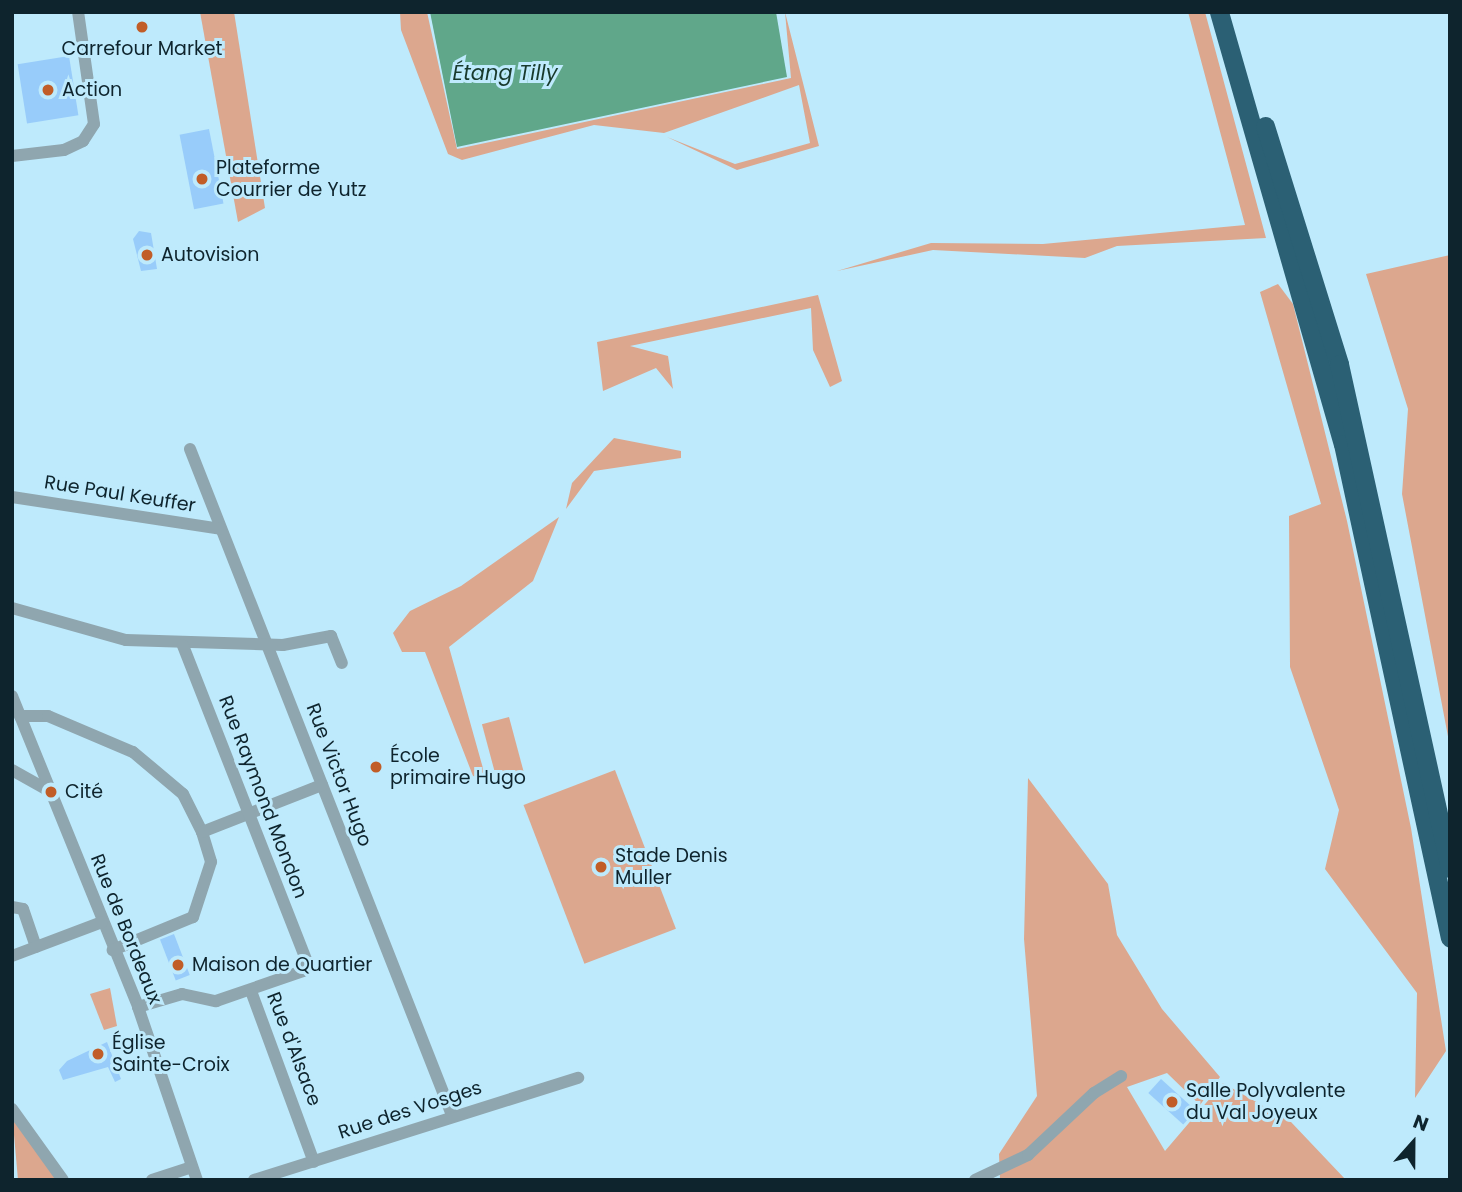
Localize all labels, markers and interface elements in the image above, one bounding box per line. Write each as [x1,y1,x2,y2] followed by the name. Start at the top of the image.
[134,19,150,35] marker: Carrefour Market
[62,38,222,60] place label: Carrefour Market
[452,60,558,86] water label: Étang Tilly
[62,79,122,101] place label: Action
[40,82,56,98] marker: Action
[216,157,366,201] place label: Plateforme Courrier de Yutz
[194,171,210,187] marker: Plateforme Courrier de Yutz
[161,244,259,266] place label: Autovision
[139,247,155,263] marker: Autovision
[43,471,197,517] street label: Rue Paul Keuffer
[214,692,312,902] street label: Rue Raymond Mondon
[301,700,377,850] street label: Rue Victor Hugo
[390,745,526,789] place label: École primaire Hugo
[368,759,384,775] marker: École primaire Hugo
[65,781,103,803] place label: Cité
[43,784,59,800] marker: Cité
[615,845,728,889] place label: Stade Denis Muller
[85,851,167,1007] street label: Rue de Bordeaux
[593,859,609,875] marker: Stade Denis Muller
[192,954,372,976] place label: Maison de Quartier
[170,957,186,973] marker: Maison de Quartier
[262,989,326,1109] street label: Rue d'Alsace
[112,1032,230,1076] place label: Église Sainte-Croix
[90,1046,106,1062] marker: Église Sainte-Croix
[335,1076,485,1144] street label: Rue des Vosges
[1186,1080,1346,1124] place label: Salle Polyvalente du Val Joyeux
[1164,1094,1180,1110] marker: Salle Polyvalente du Val Joyeux
[1378,1108,1448,1178] north arrow
[1409,1108,1432,1138] text: N

